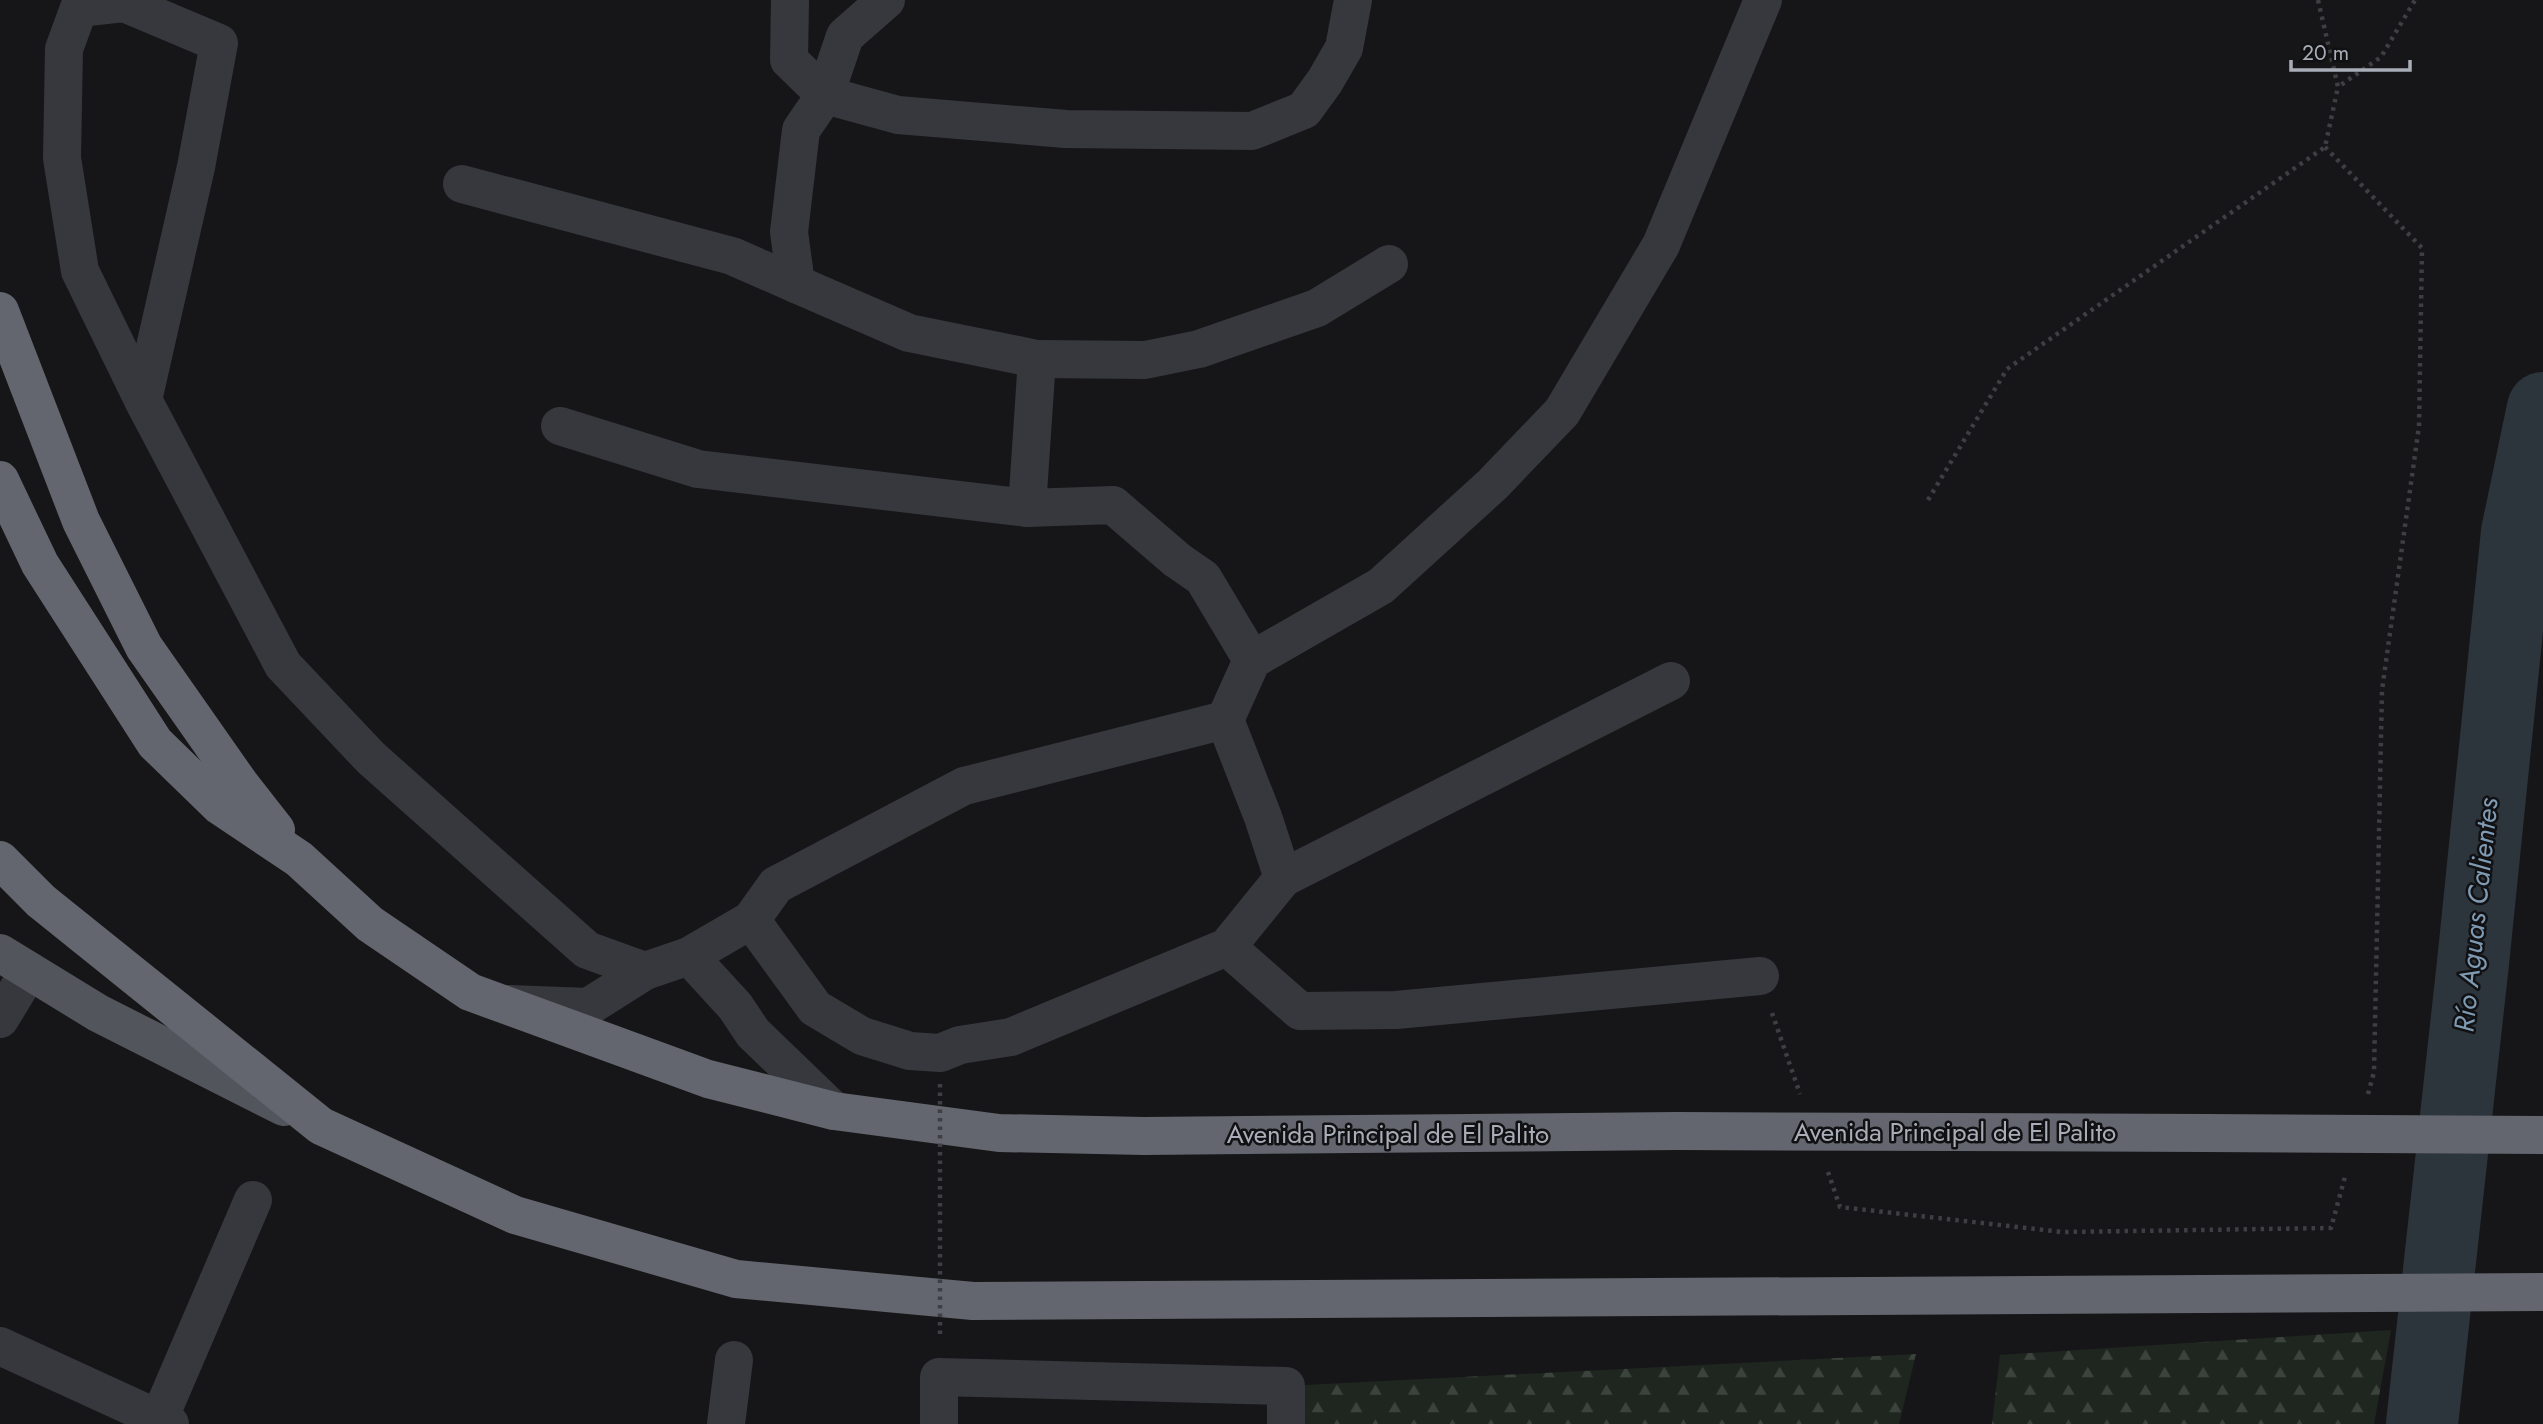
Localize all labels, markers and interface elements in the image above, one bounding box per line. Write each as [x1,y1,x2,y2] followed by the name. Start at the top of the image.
[2291,28,2410,72] scale bar
[2302,38,2349,68] text: 20 m
[2443,795,2509,1034] water label: Río Aguas Calientes
[1794,1113,2116,1151] street label: Avenida Principal de El Palito
[1227,1115,1549,1153] street label: Avenida Principal de El Palito

